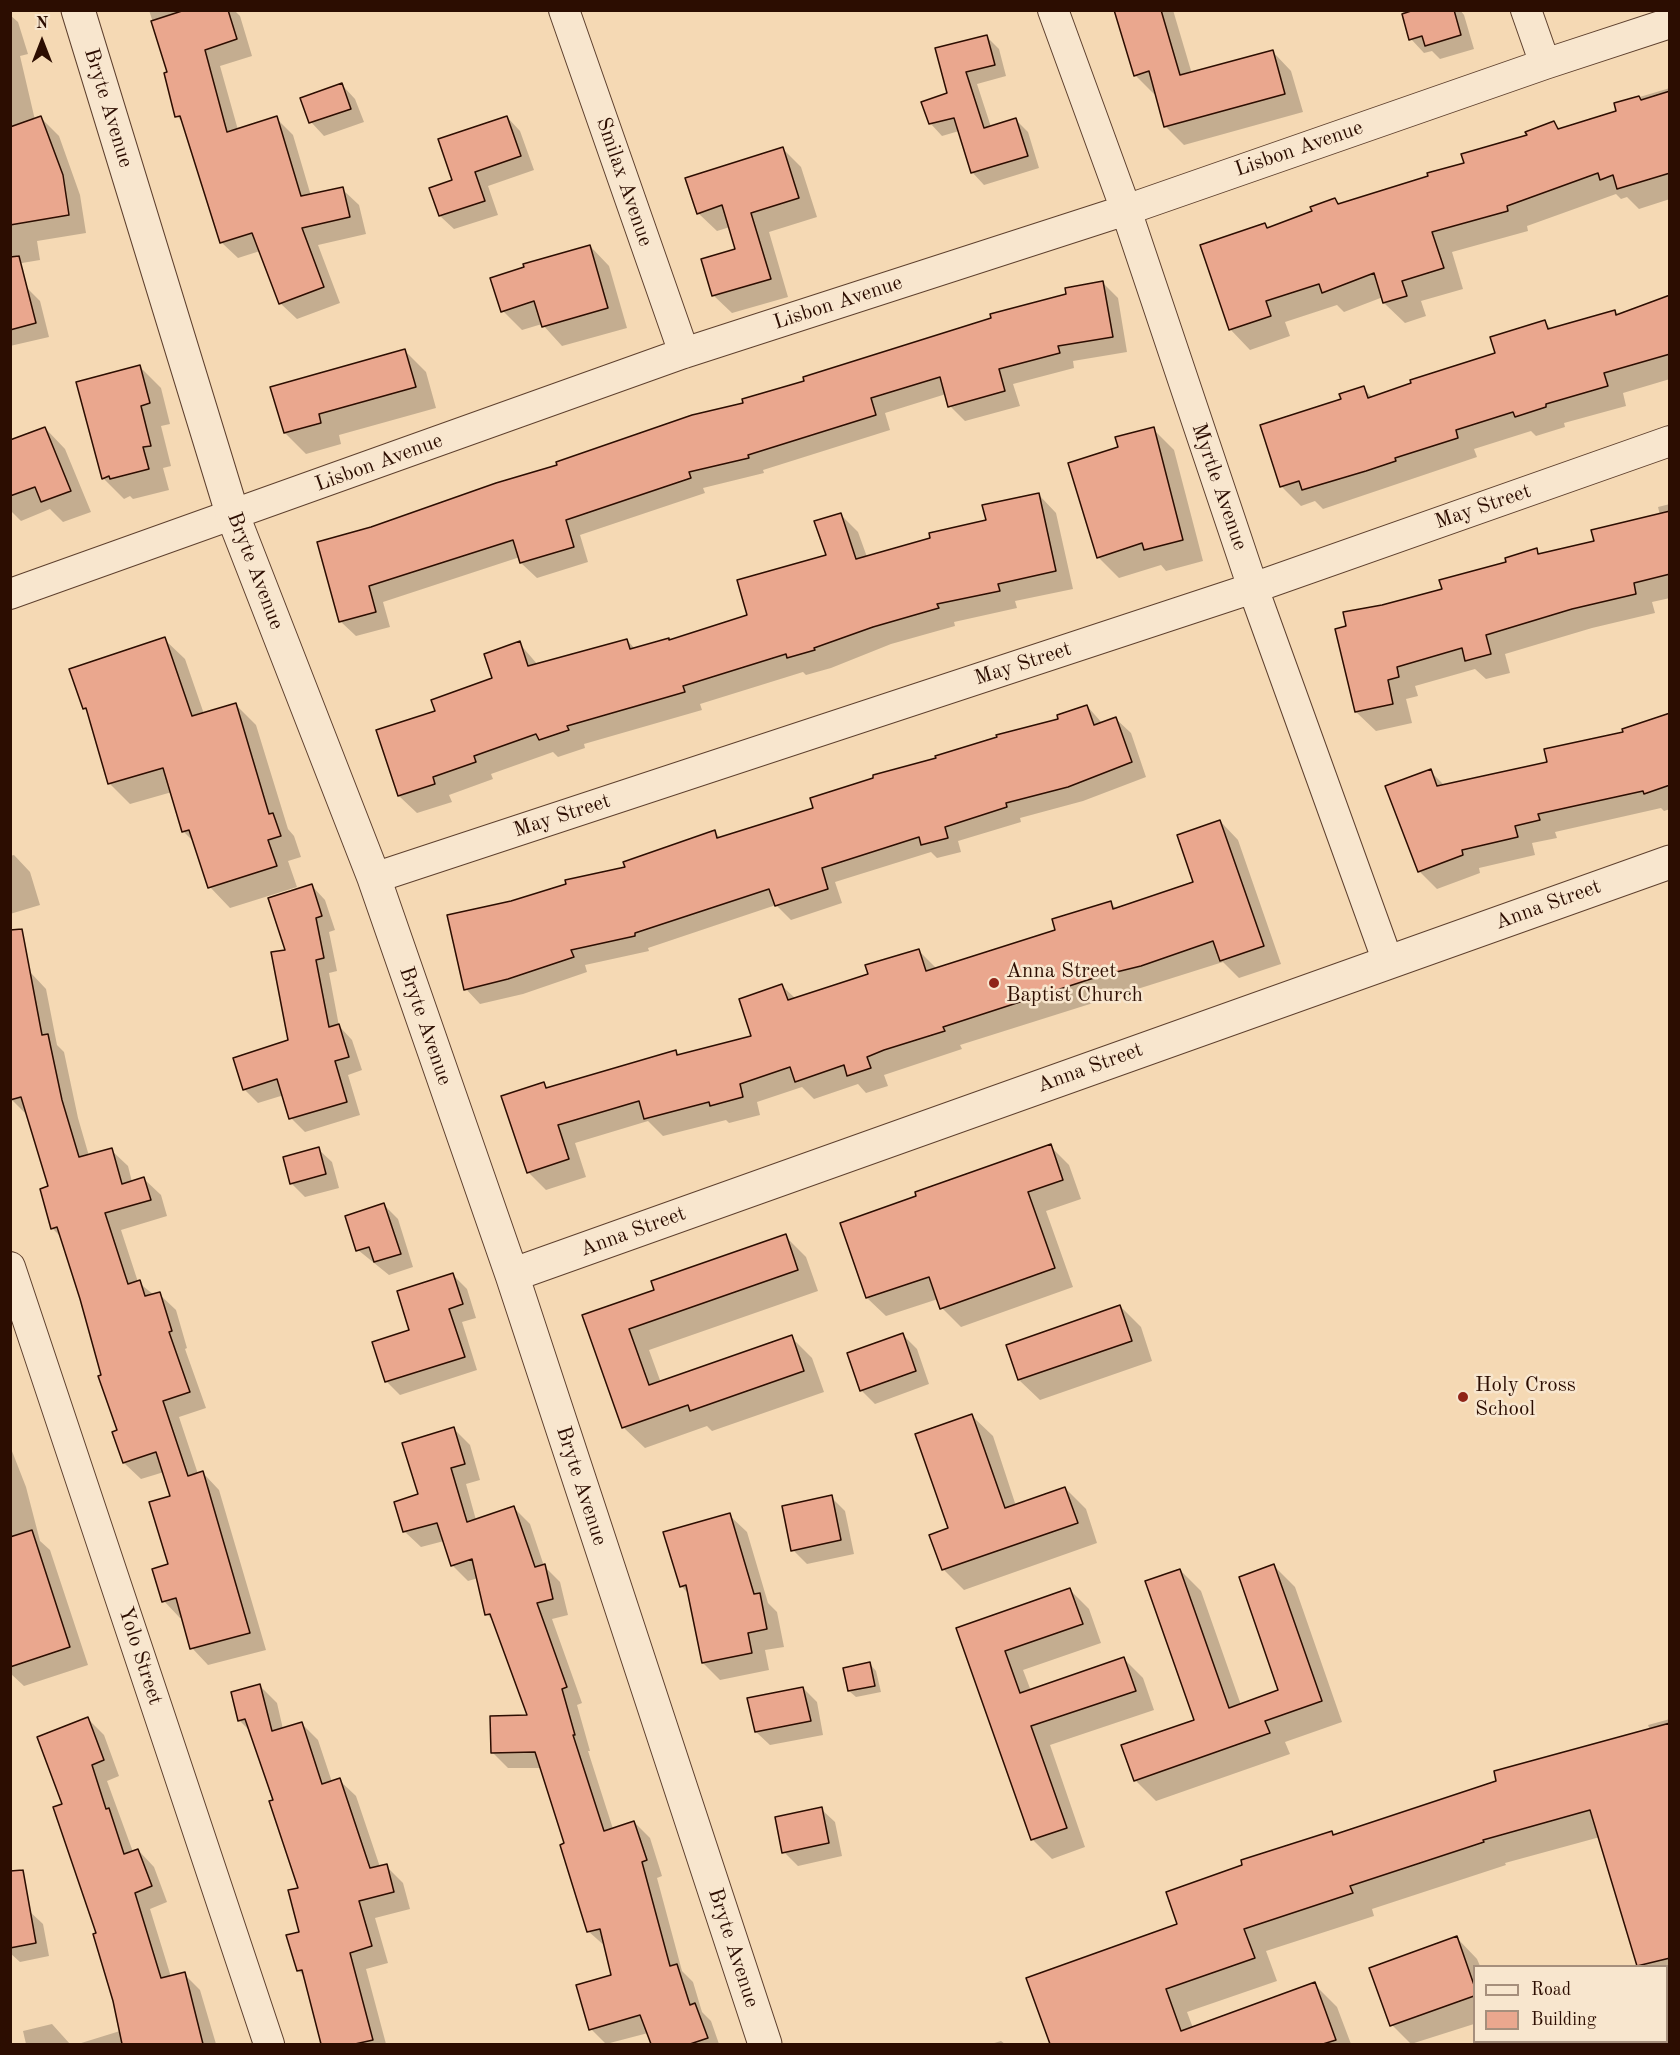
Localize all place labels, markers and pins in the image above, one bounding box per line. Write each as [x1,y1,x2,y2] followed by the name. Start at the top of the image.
[1006,958,1143,1008] place label: Anna Street Baptist Church
[987,976,1001,990] marker: Anna Street Baptist Church
[1475,1372,1576,1422] place label: Holy Cross School
[1456,1390,1470,1404] marker: Holy Cross School

